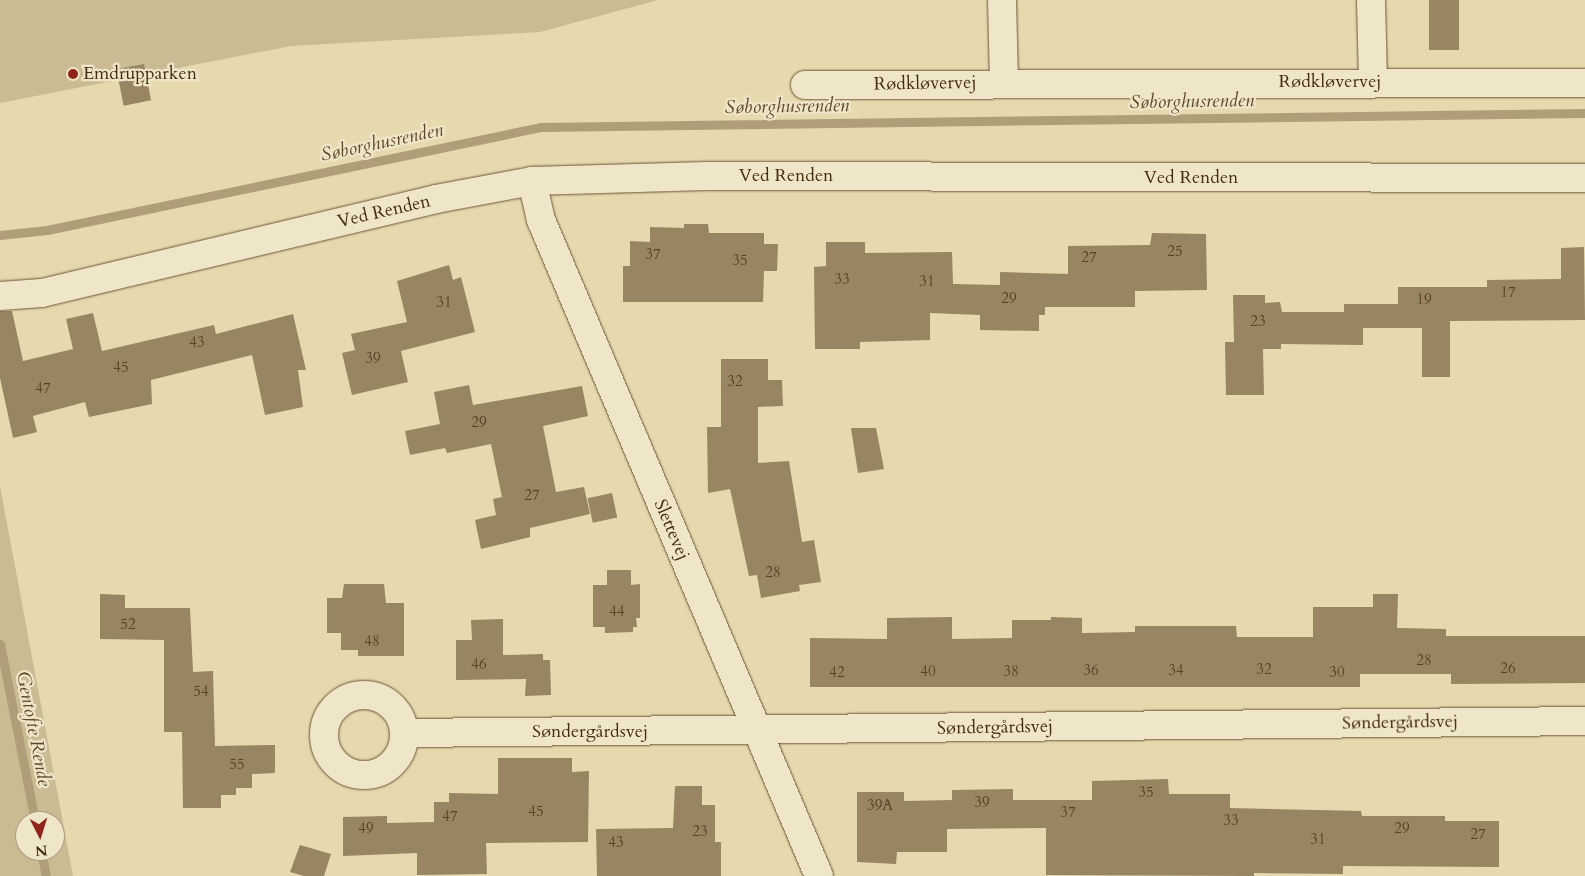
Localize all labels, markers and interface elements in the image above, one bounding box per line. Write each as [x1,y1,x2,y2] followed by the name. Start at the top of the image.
[83,63,197,85] place label: Emdrupparken
[67,68,79,80] marker: Emdrupparken
[1279,71,1381,93] street label: Rødkløvervej
[873,72,977,96] street label: Rødkløvervej
[1130,90,1254,114] water label: Søborghusrenden
[725,95,849,119] water label: Søborghusrenden
[319,119,445,167] water label: Søborghusrenden
[739,165,833,187] street label: Ved Renden
[1144,167,1238,189] street label: Ved Renden
[335,191,433,233] street label: Ved Renden
[1167,243,1183,261] house number: 25
[645,246,661,264] house number: 37
[1081,249,1097,267] house number: 27
[732,252,748,270] house number: 35
[834,271,850,289] house number: 33
[919,273,935,291] house number: 31
[1500,284,1516,302] house number: 17
[1001,290,1017,308] house number: 29
[1416,291,1432,309] house number: 19
[436,294,452,312] house number: 31
[1250,313,1266,331] house number: 23
[189,334,205,352] house number: 43
[365,350,381,368] house number: 39
[113,359,129,377] house number: 45
[727,373,743,391] house number: 32
[35,380,51,398] house number: 47
[471,414,487,432] house number: 29
[524,487,540,505] house number: 27
[649,496,693,564] street label: Slettevej
[765,564,781,582] house number: 28
[609,603,625,621] house number: 44
[120,616,136,634] house number: 52
[364,633,380,651] house number: 48
[1416,652,1432,670] house number: 28
[471,656,487,674] house number: 46
[1500,660,1516,678] house number: 26
[1256,661,1272,679] house number: 32
[1083,662,1099,680] house number: 36
[1168,662,1184,680] house number: 34
[920,663,936,681] house number: 40
[1003,663,1019,681] house number: 38
[829,664,845,682] house number: 42
[1329,664,1345,682] house number: 30
[11,670,55,788] water label: Gentofte Rende
[193,683,209,701] house number: 54
[1342,711,1458,735] street label: Søndergårdsvej
[937,716,1053,740] street label: Søndergårdsvej
[532,721,648,743] street label: Søndergårdsvej
[229,756,245,774] house number: 55
[1138,784,1154,802] house number: 35
[974,794,990,812] house number: 39
[867,797,893,815] house number: 39A
[528,803,544,821] house number: 45
[1060,804,1076,822] house number: 37
[442,808,458,826] house number: 47
[15,811,65,861] north arrow
[1223,812,1239,830] house number: 33
[358,820,374,838] house number: 49
[1394,820,1410,838] house number: 29
[692,823,708,841] house number: 23
[1470,826,1486,844] house number: 27
[1310,831,1326,849] house number: 31
[608,834,624,852] house number: 43
[34,840,48,860] text: N

